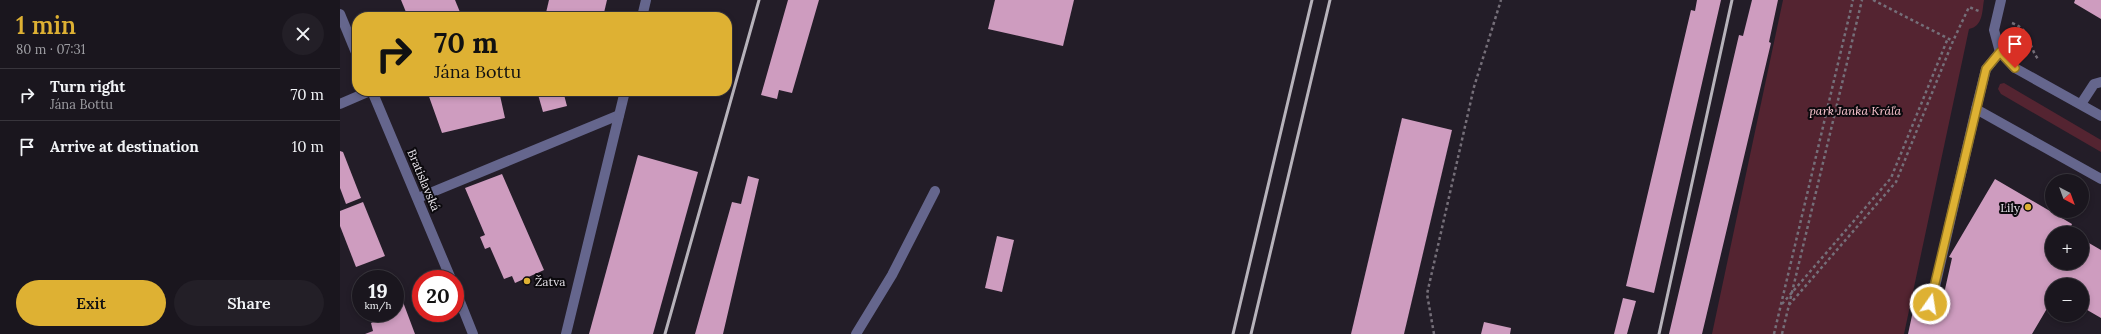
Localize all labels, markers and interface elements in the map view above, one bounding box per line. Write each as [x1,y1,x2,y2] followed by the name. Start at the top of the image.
[16,10,76,41] text: 1 min
[282,13,324,55] button: close
[434,25,498,61] text: 70 m
[1998,27,2032,68] pin
[368,28,420,80] icon: right
[2004,33,2026,55] icon: arrive
[16,41,86,58] text: 80 m · 07:31
[434,60,521,83] text: Jána Bottu
[50,77,126,96] text: Turn right
[16,84,38,106] icon: right
[290,85,324,104] text: 70 m
[50,96,113,113] text: Jána Bottu
[1809,103,1901,118] park label: park Janka Kráľa
[16,136,38,158] icon: arrive
[50,137,199,156] text: Arrive at destination
[292,137,324,156] text: 10 m
[404,147,444,213] street label: Bratislavská
[2045,174,2089,218] north arrow
[2045,174,2089,322] map controls
[2000,200,2021,215] place label: Lily
[2023,202,2033,212] marker: Lily
[2045,226,2089,270] button: +
[412,270,464,322] speed limit sign: 20
[535,274,565,289] place label: Žatva
[522,276,532,286] marker: Žatva
[368,278,388,303] text: 19
[2045,278,2089,322] button: −
[16,280,166,326] button: Exit
[174,280,324,326] button: Share
[1909,283,1951,325] position arrow
[364,299,392,312] text: km/h

